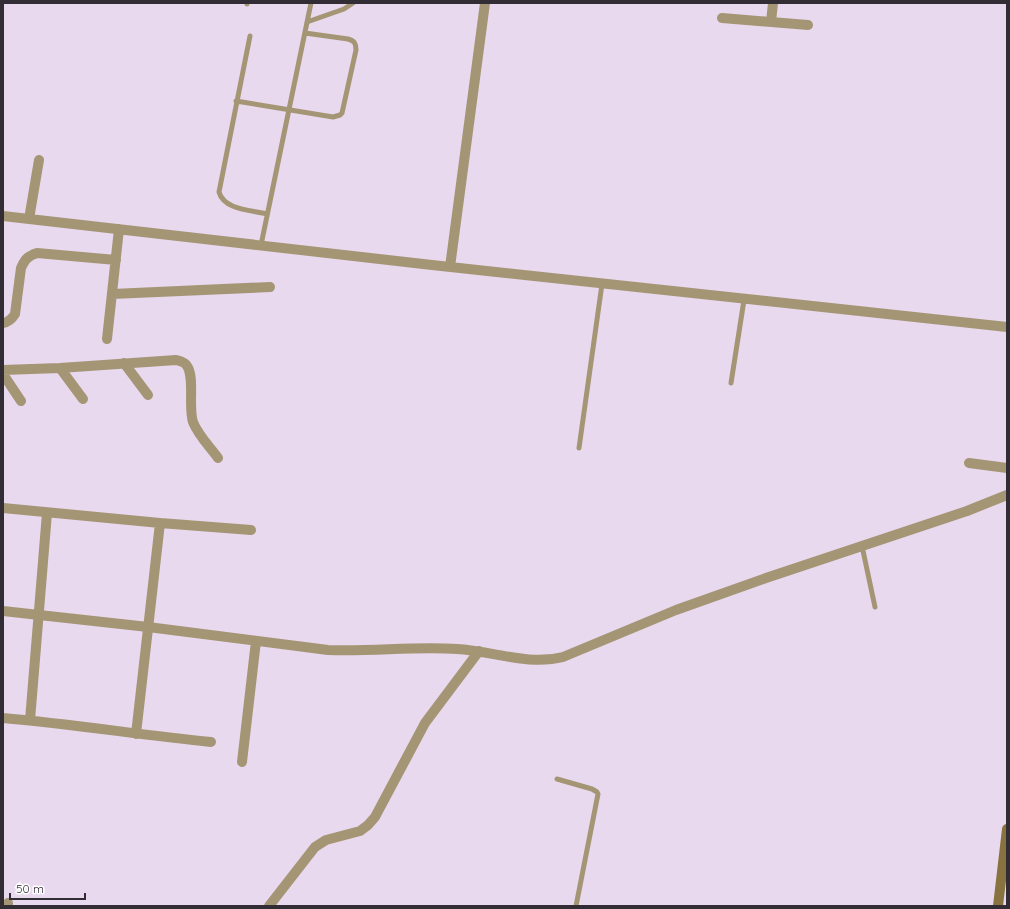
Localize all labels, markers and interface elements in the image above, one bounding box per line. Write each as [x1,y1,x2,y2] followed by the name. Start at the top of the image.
[10,875,85,901] scale bar
[16,881,44,896] text: 50 m

